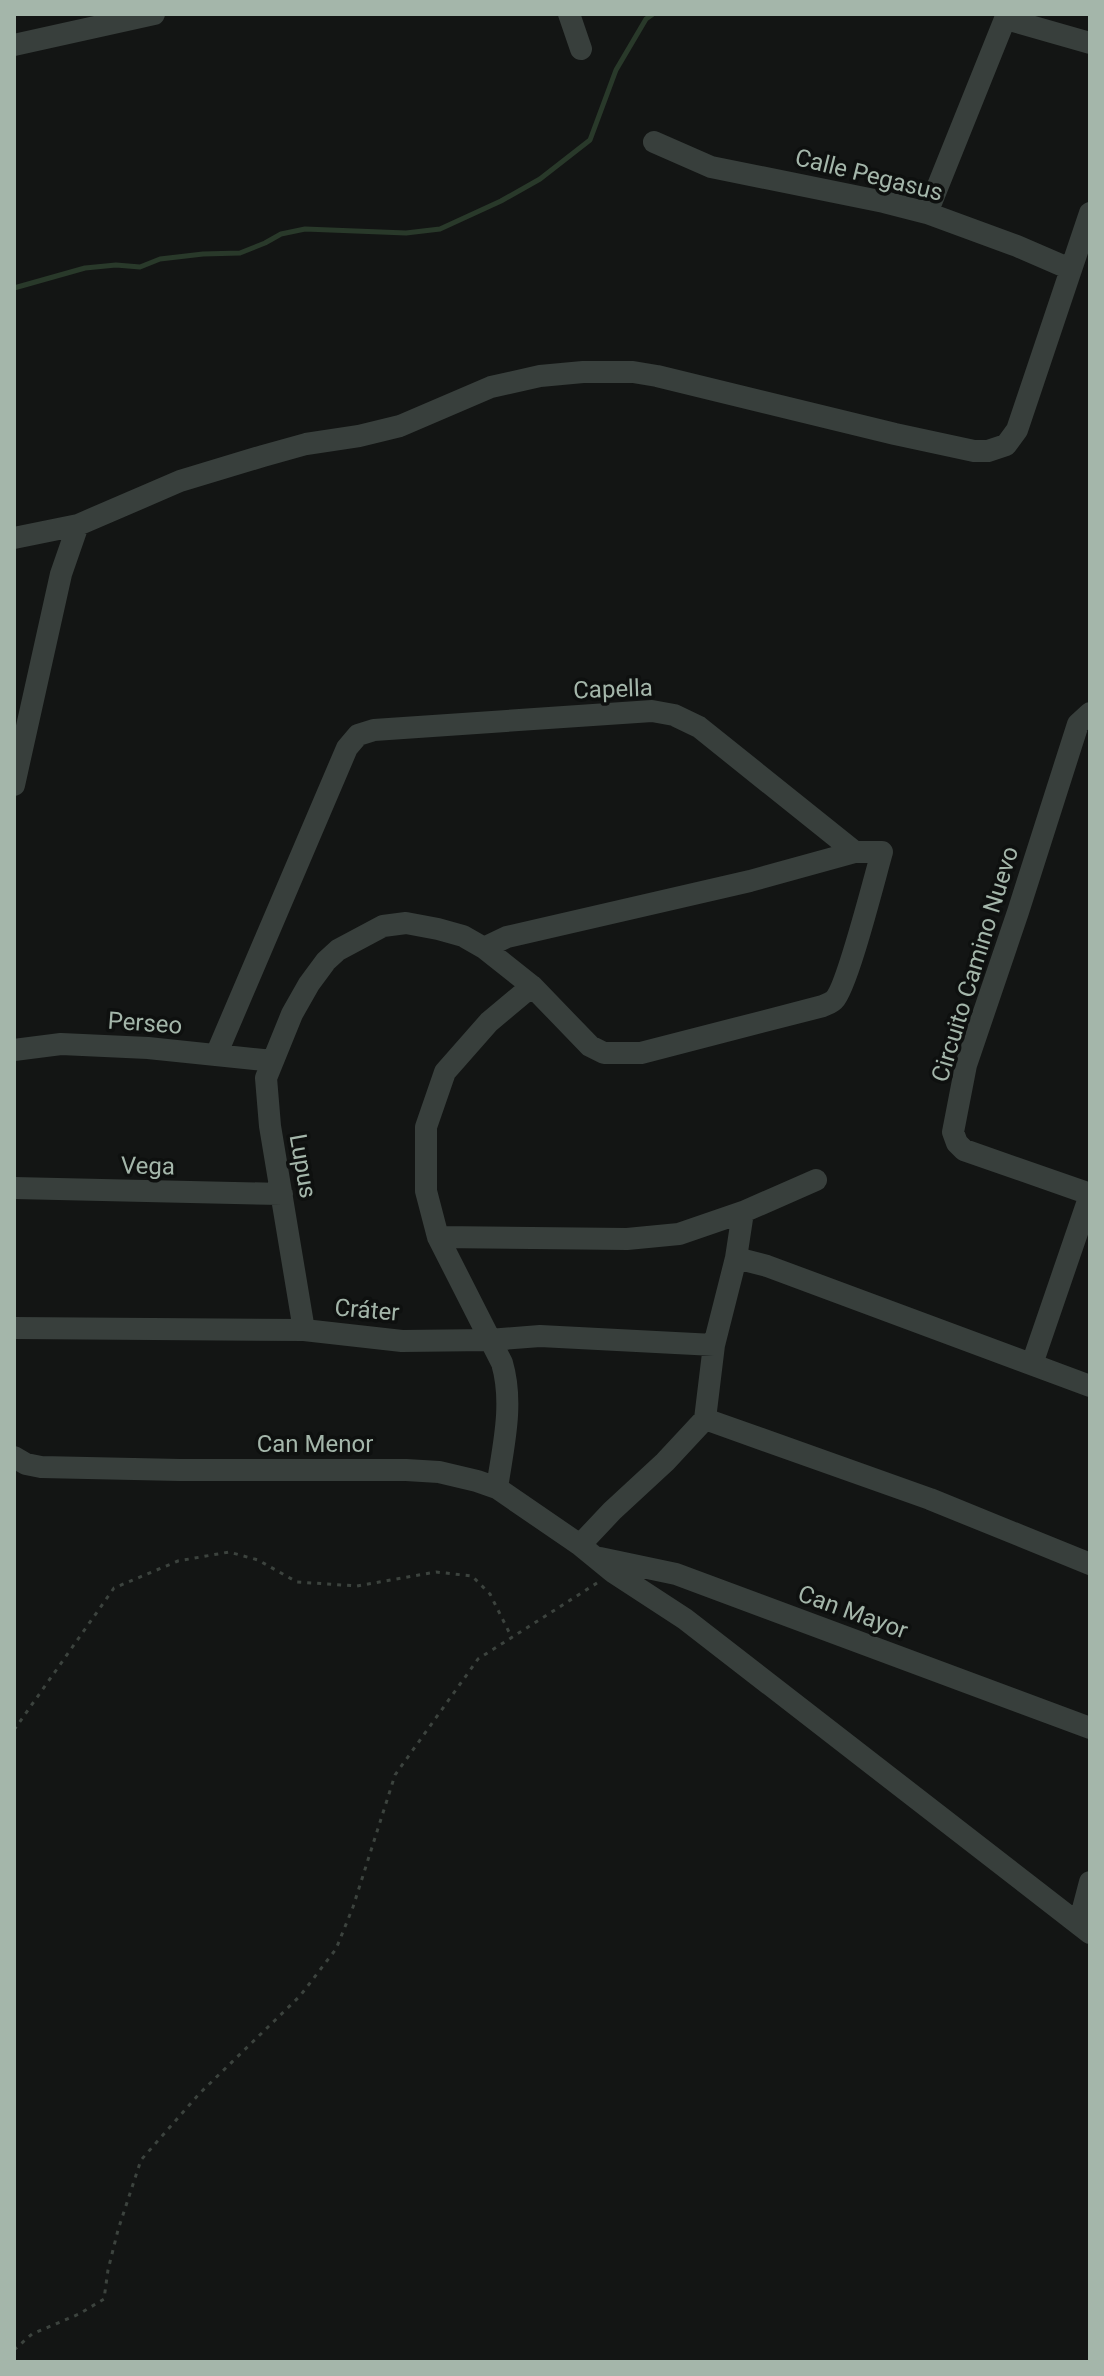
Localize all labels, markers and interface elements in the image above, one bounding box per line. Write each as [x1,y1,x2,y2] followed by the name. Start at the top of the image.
[792,143,946,207] street label: Calle Pegasus
[573,674,653,704] street label: Capella
[926,843,1024,1085] street label: Circuito Camino Nuevo
[107,1006,183,1040] street label: Perseo
[284,1132,322,1200] street label: Lupus
[121,1152,175,1180] street label: Vega
[333,1293,401,1327] street label: Cráter
[257,1430,373,1458] street label: Can Menor
[794,1579,912,1645] street label: Can Mayor

